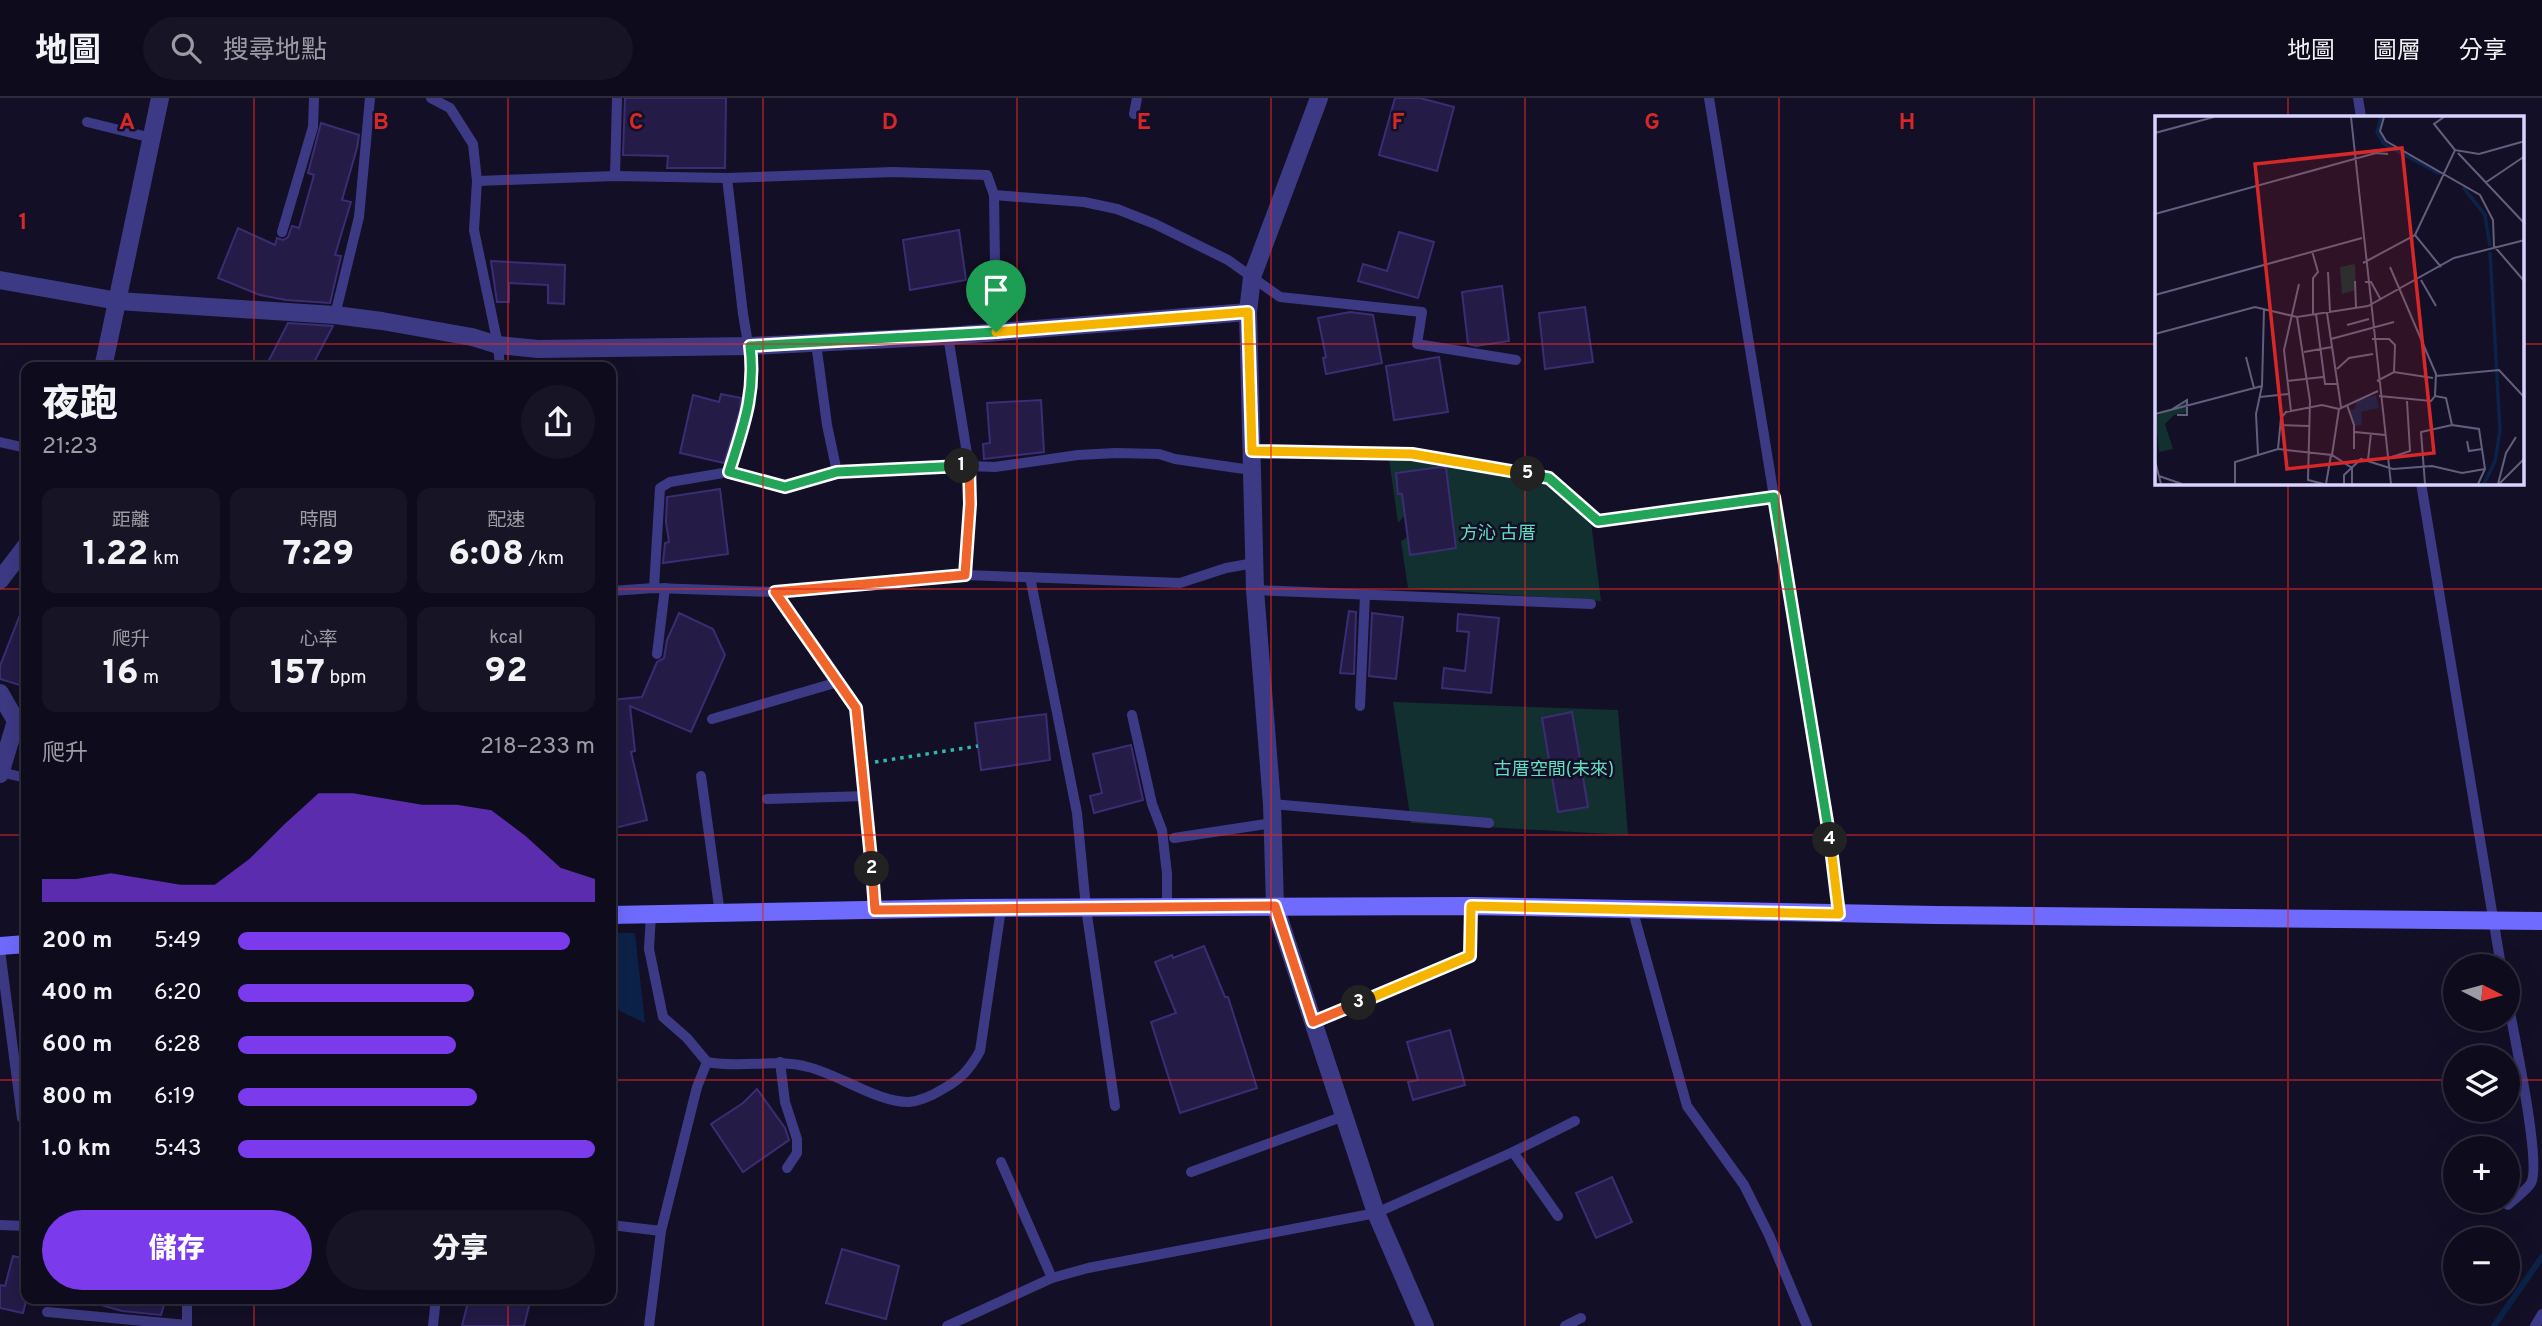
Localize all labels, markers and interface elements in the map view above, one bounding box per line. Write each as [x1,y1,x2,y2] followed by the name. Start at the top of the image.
[143,17,633,80] search box
[167,29,205,67] icon: search
[35,32,101,74] text: 地圖
[223,35,327,68] text: 搜尋地點
[2287,37,2335,67] text: 地圖
[2373,37,2421,67] text: 圖層
[2459,37,2507,67] text: 分享
[119,109,135,138] text: A
[373,109,389,138] text: B
[629,109,643,138] text: C
[882,109,898,138] text: D
[1137,109,1151,138] text: E
[1391,109,1405,138] text: F
[1644,109,1660,138] text: G
[1899,109,1915,138] text: H
[2155,116,2524,485] inset map
[18,209,28,238] text: 1
[966,260,1026,332] pin
[977,271,1015,309] icon: arrive
[42,382,118,431] text: 夜跑
[521,385,595,459] button: share
[42,433,98,462] text: 21:23
[944,448,979,484] pin: 1
[958,453,965,477] text: 1
[1510,456,1546,492] pin: 5
[1522,461,1533,485] text: 5
[112,509,150,533] text: 距離
[299,509,338,533] text: 時間
[487,509,525,533] text: 配速
[1460,523,1536,546] park label: 方沁 古厝
[82,533,148,577] text: 1.22
[283,533,354,577] text: 7:29
[448,533,524,577] text: 6:08
[148,547,179,571] text: km
[524,547,564,571] text: /km
[489,626,523,650] text: kcal
[112,628,150,652] text: 爬升
[299,628,338,652] text: 心率
[485,650,528,694] text: 92
[103,652,139,696] text: 16
[270,652,325,696] text: 157
[139,666,159,690] text: m
[325,666,367,690] text: bpm
[480,733,595,762] text: 218–233 m
[42,740,88,769] text: 爬升
[1494,759,1614,782] park label: 古厝空間(未來)
[1812,822,1848,858] pin: 4
[1823,827,1836,851] text: 4
[854,852,890,886] pin: 2
[866,856,877,880] text: 2
[42,927,112,956] text: 200 m
[154,927,201,956] text: 5:49
[2443,954,2520,1031] north arrow
[2443,954,2520,1304] map controls
[42,979,113,1008] text: 400 m
[154,979,202,1008] text: 6:20
[1342,986,1376,1020] pin: 3
[1353,990,1364,1014] text: 3
[42,1031,112,1060] text: 600 m
[154,1031,201,1060] text: 6:28
[2443,1045,2520,1122] button: layers
[42,1083,112,1112] text: 800 m
[154,1083,195,1112] text: 6:19
[42,1135,111,1164] text: 1.0 km
[154,1135,202,1164] text: 5:43
[2443,1136,2520,1213] button: +
[42,1210,312,1290] button: 儲存
[326,1210,595,1290] button: 分享
[2443,1227,2520,1304] button: −

